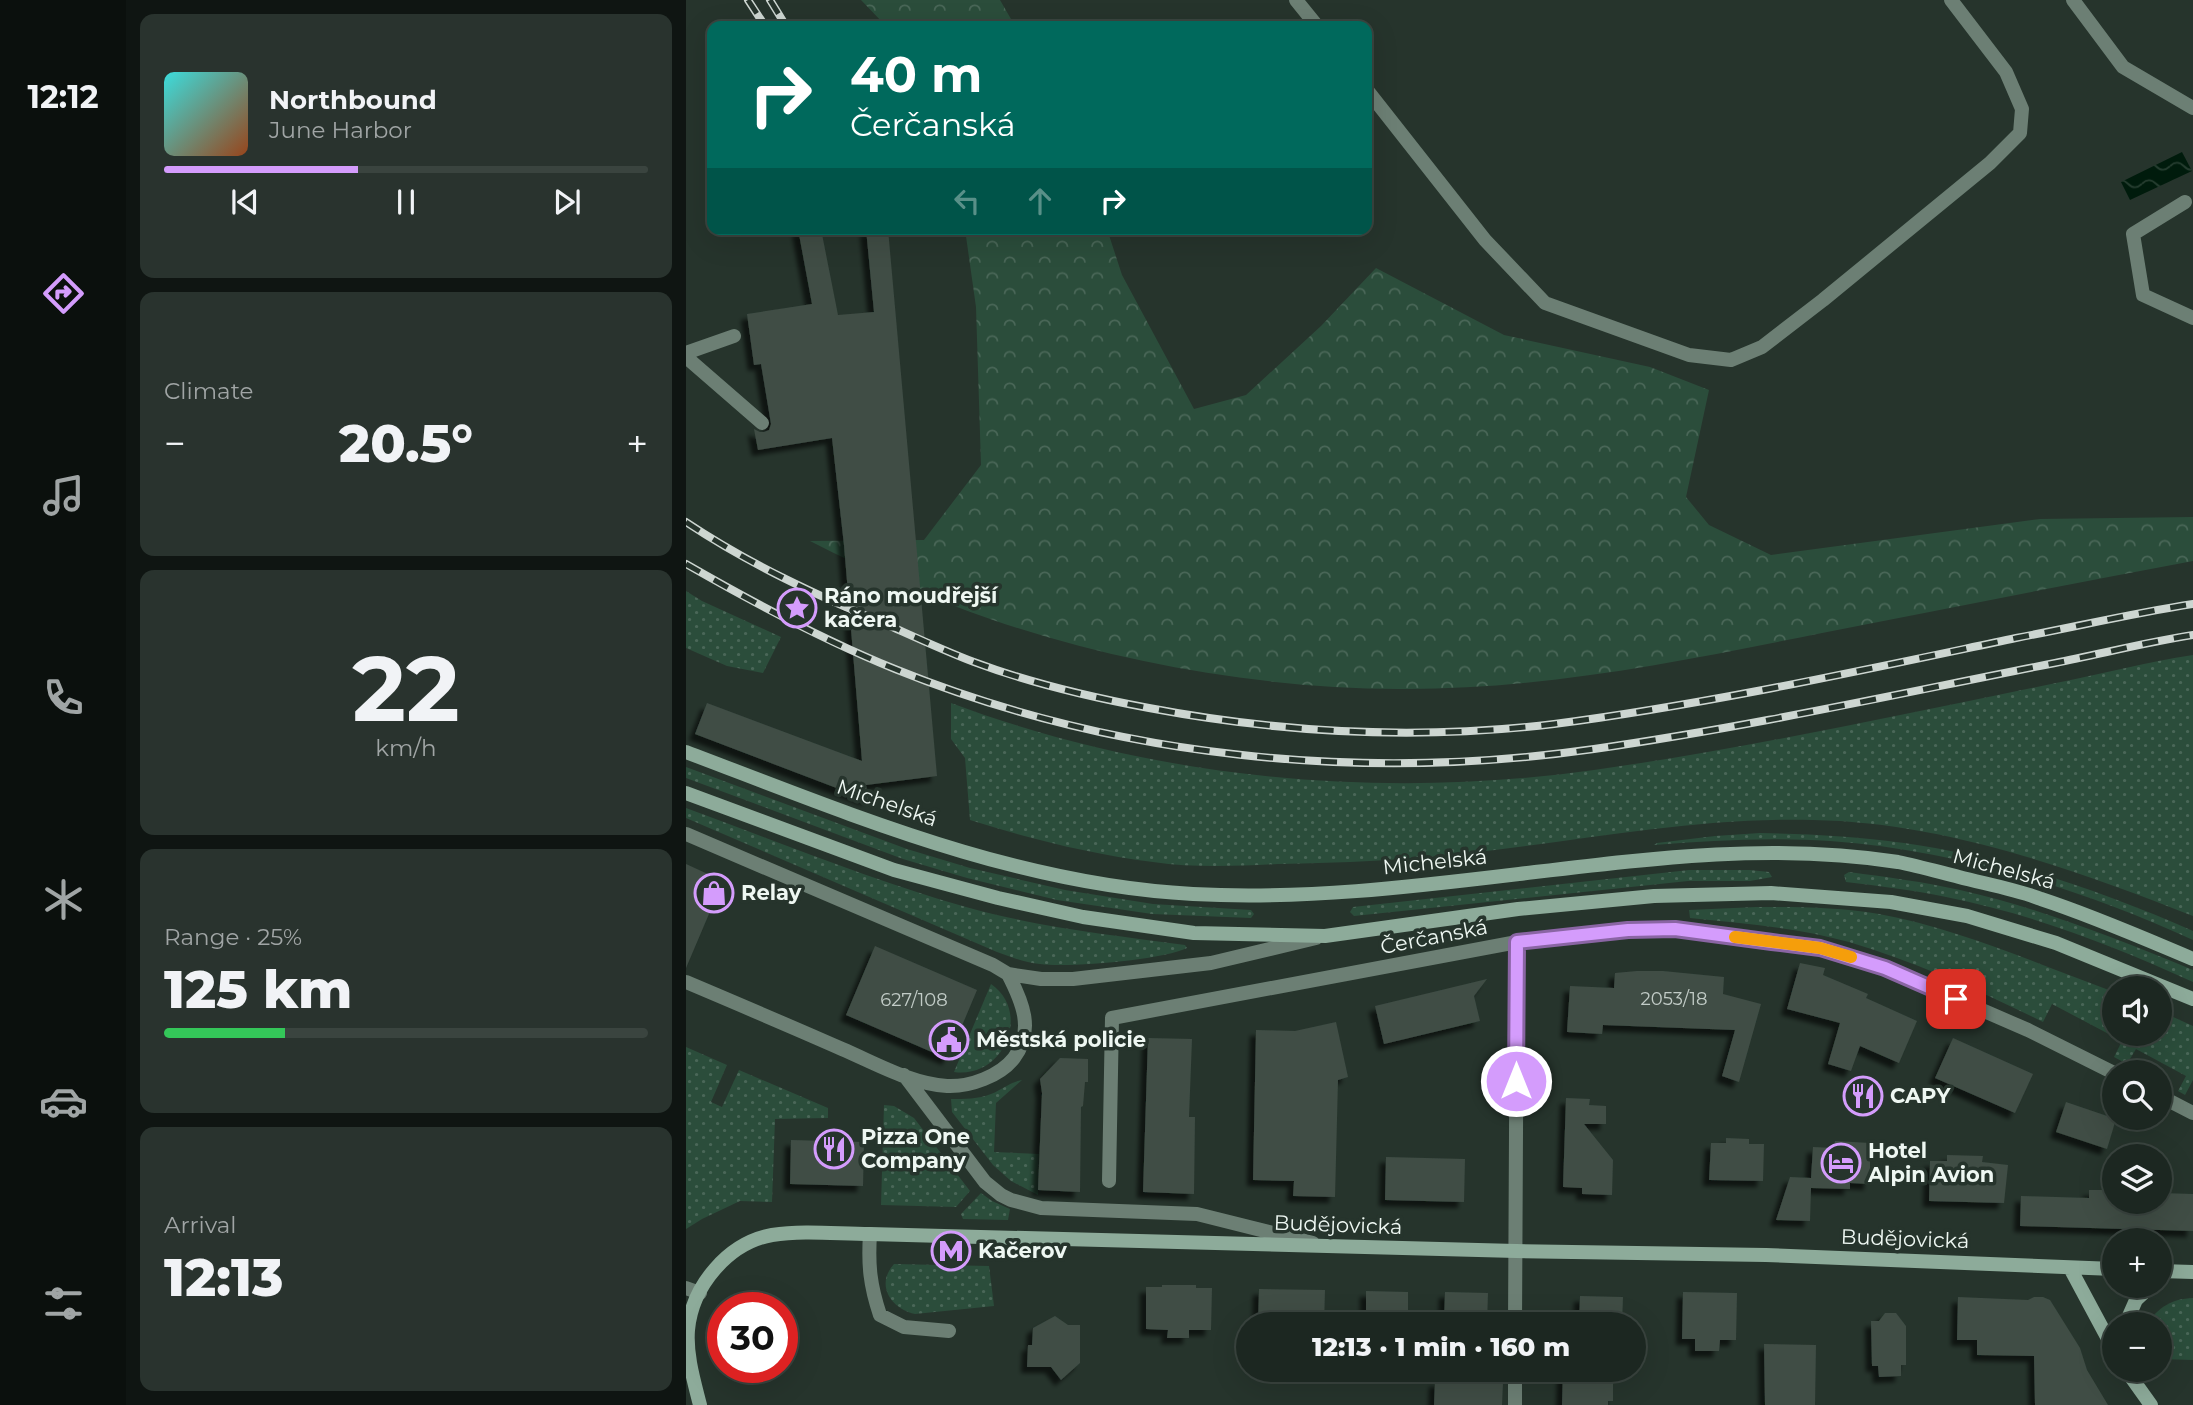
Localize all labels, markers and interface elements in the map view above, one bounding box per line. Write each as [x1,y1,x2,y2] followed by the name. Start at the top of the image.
[850,45,982,104] text: 40 m
[735,49,826,140] icon: right
[27,77,99,116] text: 12:12
[269,84,437,116] text: Northbound
[850,105,1016,144] text: Čerčanská
[269,116,412,144] text: June Harbor
[948,182,986,220] icon: left
[1021,182,1059,220] icon: ahead
[1094,182,1132,220] icon: right
[226,183,264,221] icon: previous
[387,183,425,221] icon: pause
[548,183,586,221] icon: next
[39,269,88,318] icon: directions
[164,377,253,405] text: Climate
[339,412,473,475] text: 20.5°
[164,420,186,467] text: −
[626,420,648,467] text: +
[39,471,88,520] icon: music
[824,583,999,632] place label: Ráno moudřejší kačera
[776,587,818,629] place icon: Ráno moudřejší kačera
[352,633,460,744] text: 22
[39,673,88,722] icon: phone
[375,734,437,762] text: km/h
[834,774,941,831] street label: Michelská
[1950,843,2058,894] street label: Michelská
[1381,844,1488,879] street label: Michelská
[693,872,735,914] shop icon: Relay
[39,875,88,924] icon: climate
[741,880,802,905] place label: Relay
[1378,914,1490,959] street label: Čerčanská
[164,923,302,951] text: Range · 25%
[164,958,352,1021] text: 125 km
[1926,969,1986,1029] pin
[2102,976,2172,1382] map controls
[2102,976,2172,1046] button: sound
[1937,980,1975,1018] icon: arrive
[1641,988,1707,1010] house number: 2053/18
[880,989,948,1011] house number: 627/108
[928,1019,970,1061] public building icon: Městská policie
[976,1027,1146,1052] place label: Městská policie
[1479,1044,1553,1118] position arrow
[2102,1060,2172,1130] button: search
[1842,1075,1884,1117] restaurant icon: CAPY
[39,1077,88,1126] icon: car
[1890,1083,1951,1108] place label: CAPY
[861,1124,970,1173] place label: Pizza One Company
[813,1128,855,1170] restaurant icon: Pizza One Company
[1867,1138,1994,1187] place label: Hotel Alpin Avion
[1820,1142,1862,1184] hotel icon: Hotel Alpin Avion
[2102,1144,2172,1214] button: layers
[1273,1210,1403,1239] street label: Budějovická
[164,1211,237,1239] text: Arrival
[1840,1224,1970,1253] street label: Budějovická
[2102,1228,2172,1298] button: +
[930,1230,972,1272] metro station icon: Kačerov
[978,1238,1067,1263] place label: Kačerov
[164,1246,283,1309] text: 12:13
[39,1279,88,1328] icon: filters
[707,1292,798,1383] speed limit sign: 30
[2102,1312,2172,1382] button: −
[1312,1331,1570,1363] text: 12:13 · 1 min · 160 m

